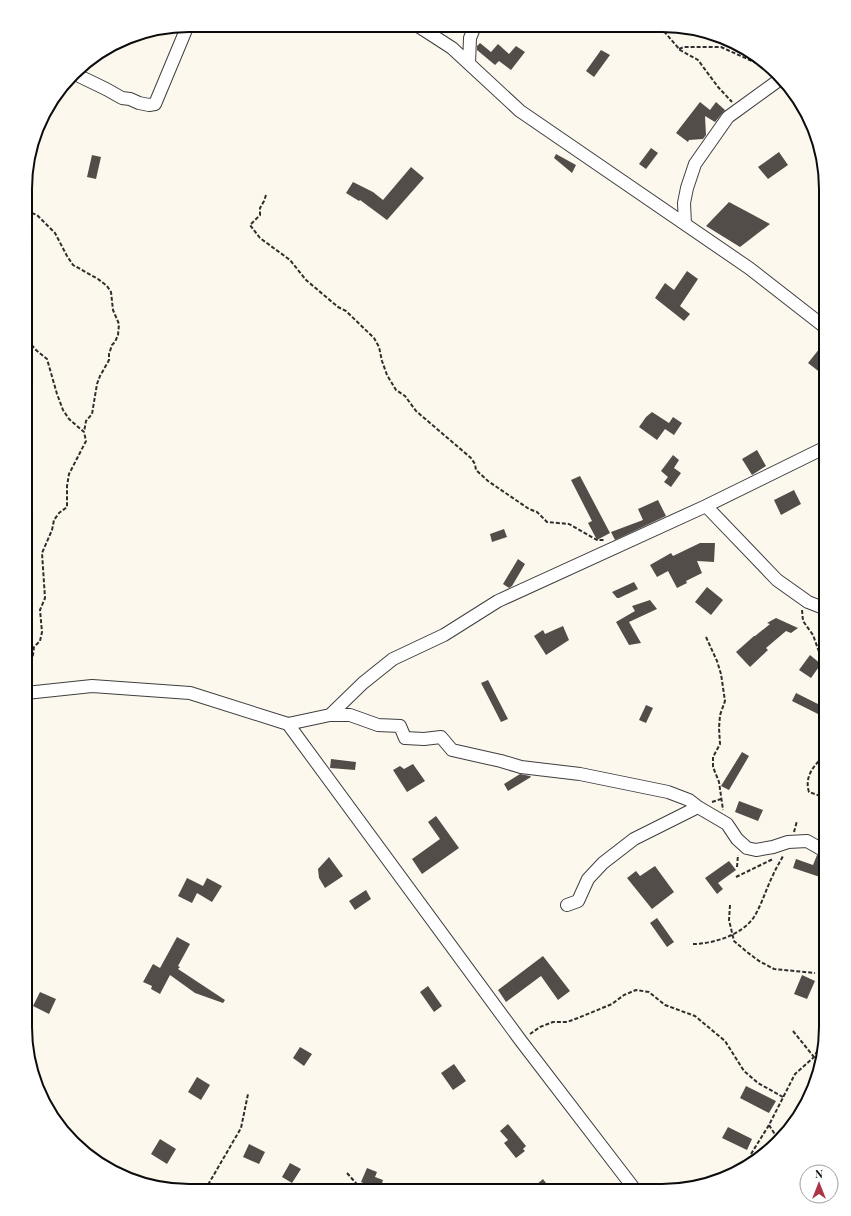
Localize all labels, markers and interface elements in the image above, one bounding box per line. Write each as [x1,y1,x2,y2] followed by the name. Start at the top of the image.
[799,1164,839,1204] north arrow
[815,1166,823,1181] text: N

